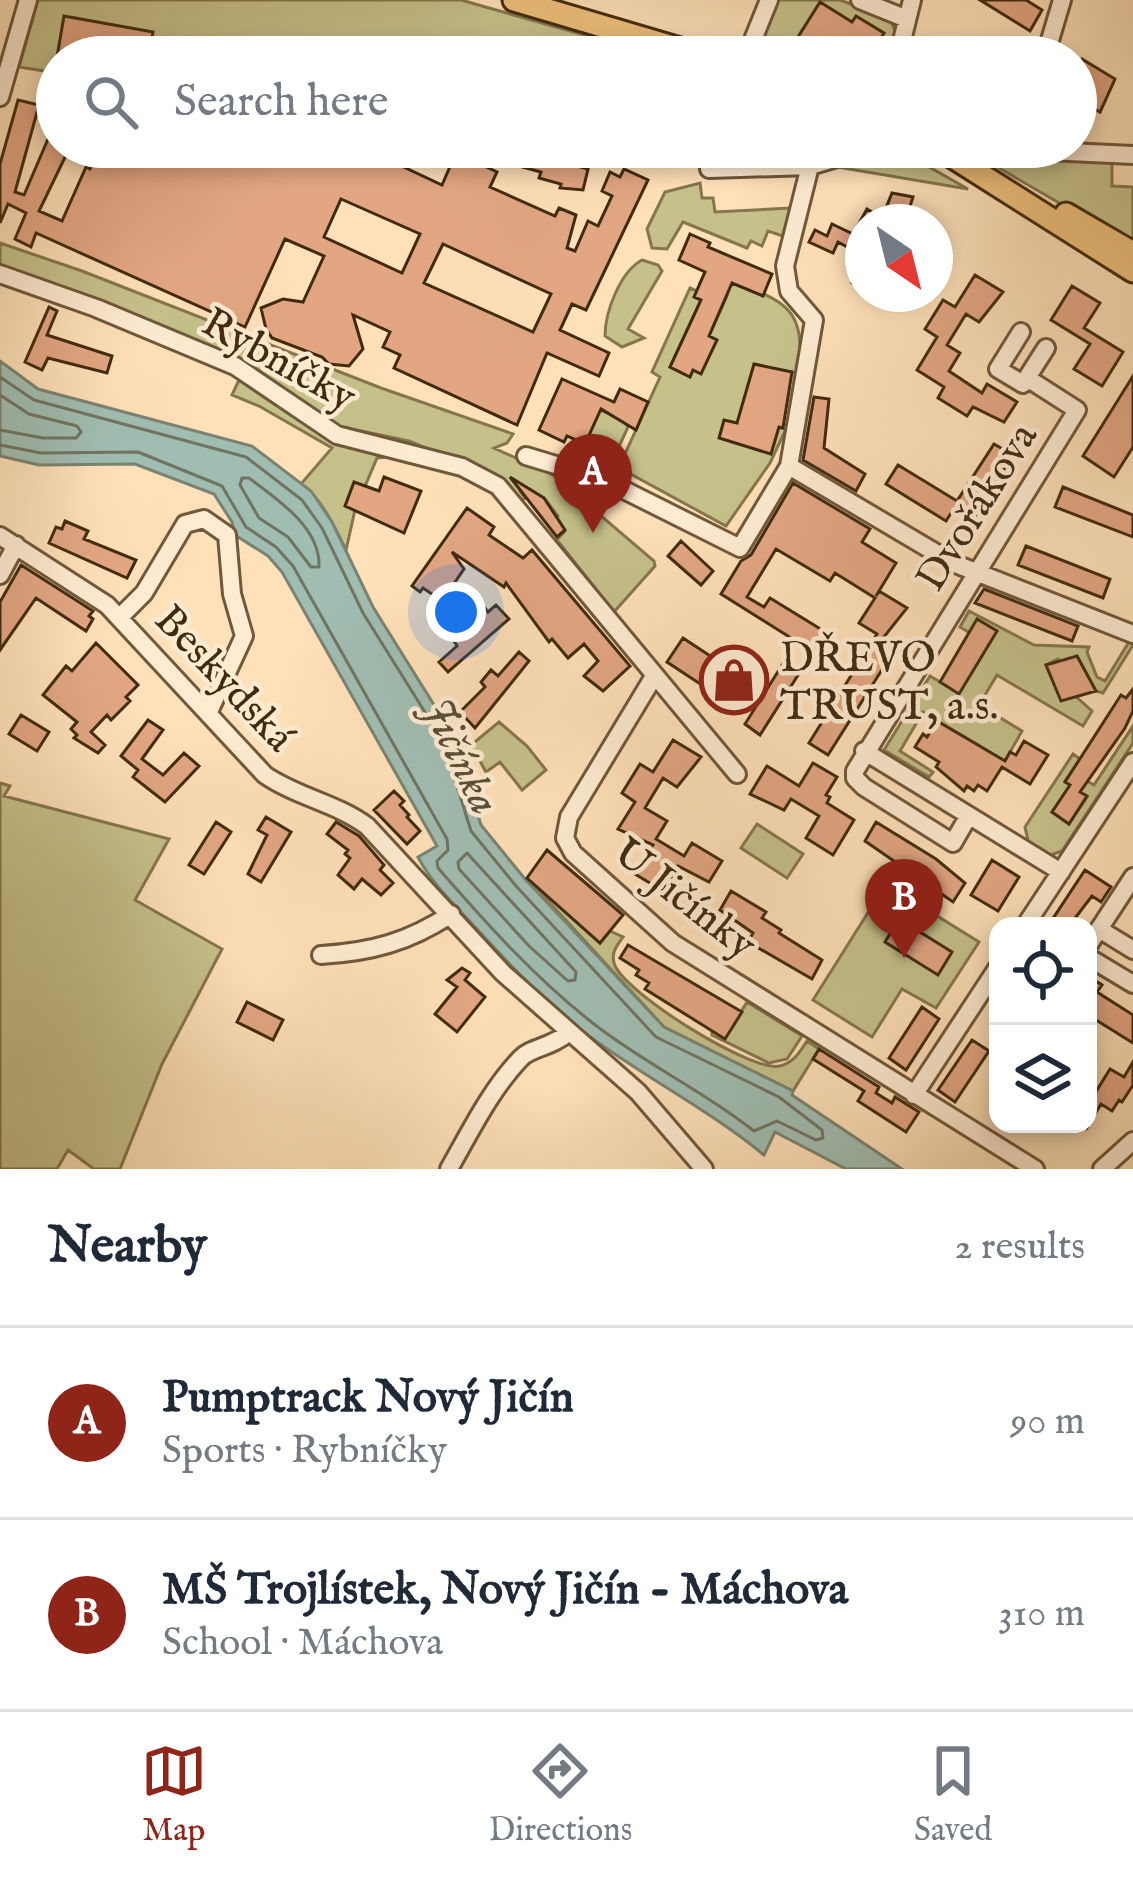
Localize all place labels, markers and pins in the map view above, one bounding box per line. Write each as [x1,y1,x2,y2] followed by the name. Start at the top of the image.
[554,434,632,533] pin: A
[780,631,999,734] place label: DŘEVO TRUST, a.s.
[699,645,769,715] shop icon: DŘEVO TRUST, a.s.
[865,859,943,958] pin: B

